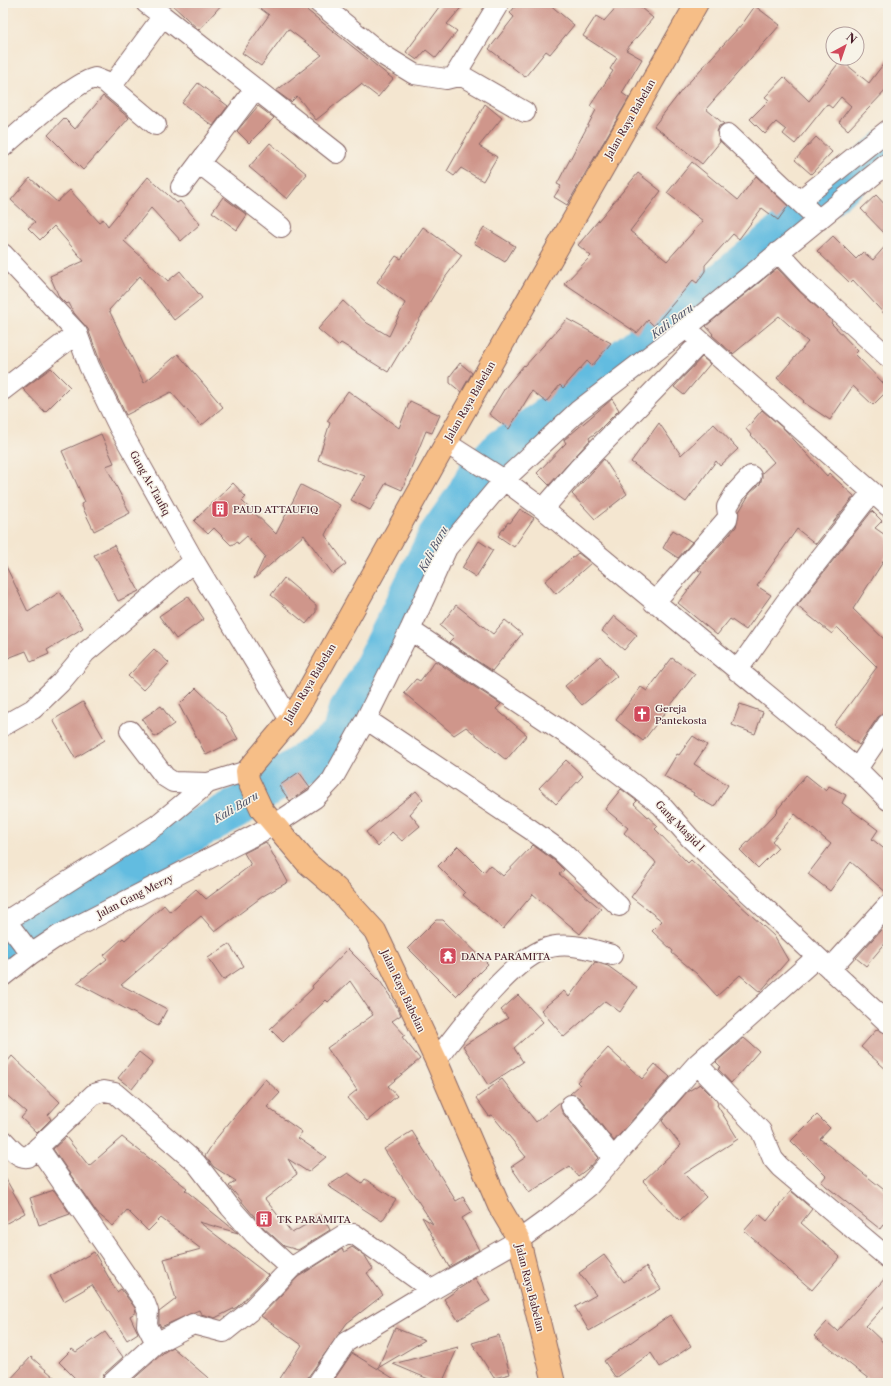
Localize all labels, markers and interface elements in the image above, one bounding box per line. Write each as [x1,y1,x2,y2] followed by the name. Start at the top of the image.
[825,26,865,66] north arrow
[843,30,860,47] text: N
[601,76,658,163] street label: Jalan Raya Babelan
[647,300,696,342] water label: Kali Baru
[441,358,498,445] street label: Jalan Raya Babelan
[127,448,173,518] street label: Gang At-Taufiq
[210,499,230,519] building icon: PAUD ATTAUFIQ
[233,503,319,516] place label: PAUD ATTAUFIQ
[415,523,451,575] water label: Kali Baru
[280,641,339,727] street label: Jalan Raya Babelan
[655,702,707,727] place label: Gereja Pantekosta
[632,704,652,724] church icon: Gereja Pantekosta
[210,788,261,826] water label: Kali Baru
[653,798,708,854] street label: Gang Masjid I
[93,871,176,922] street label: Jalan Gang Merzy
[377,946,428,1035] street label: Jalan Raya Babelan
[438,946,458,966] temple icon: DANA PARAMITA
[461,950,551,963] place label: DANA PARAMITA
[254,1209,274,1229] building icon: TK PARAMITA
[277,1213,351,1226] place label: TK PARAMITA
[512,1241,547,1334] street label: Jalan Raya Babelan

